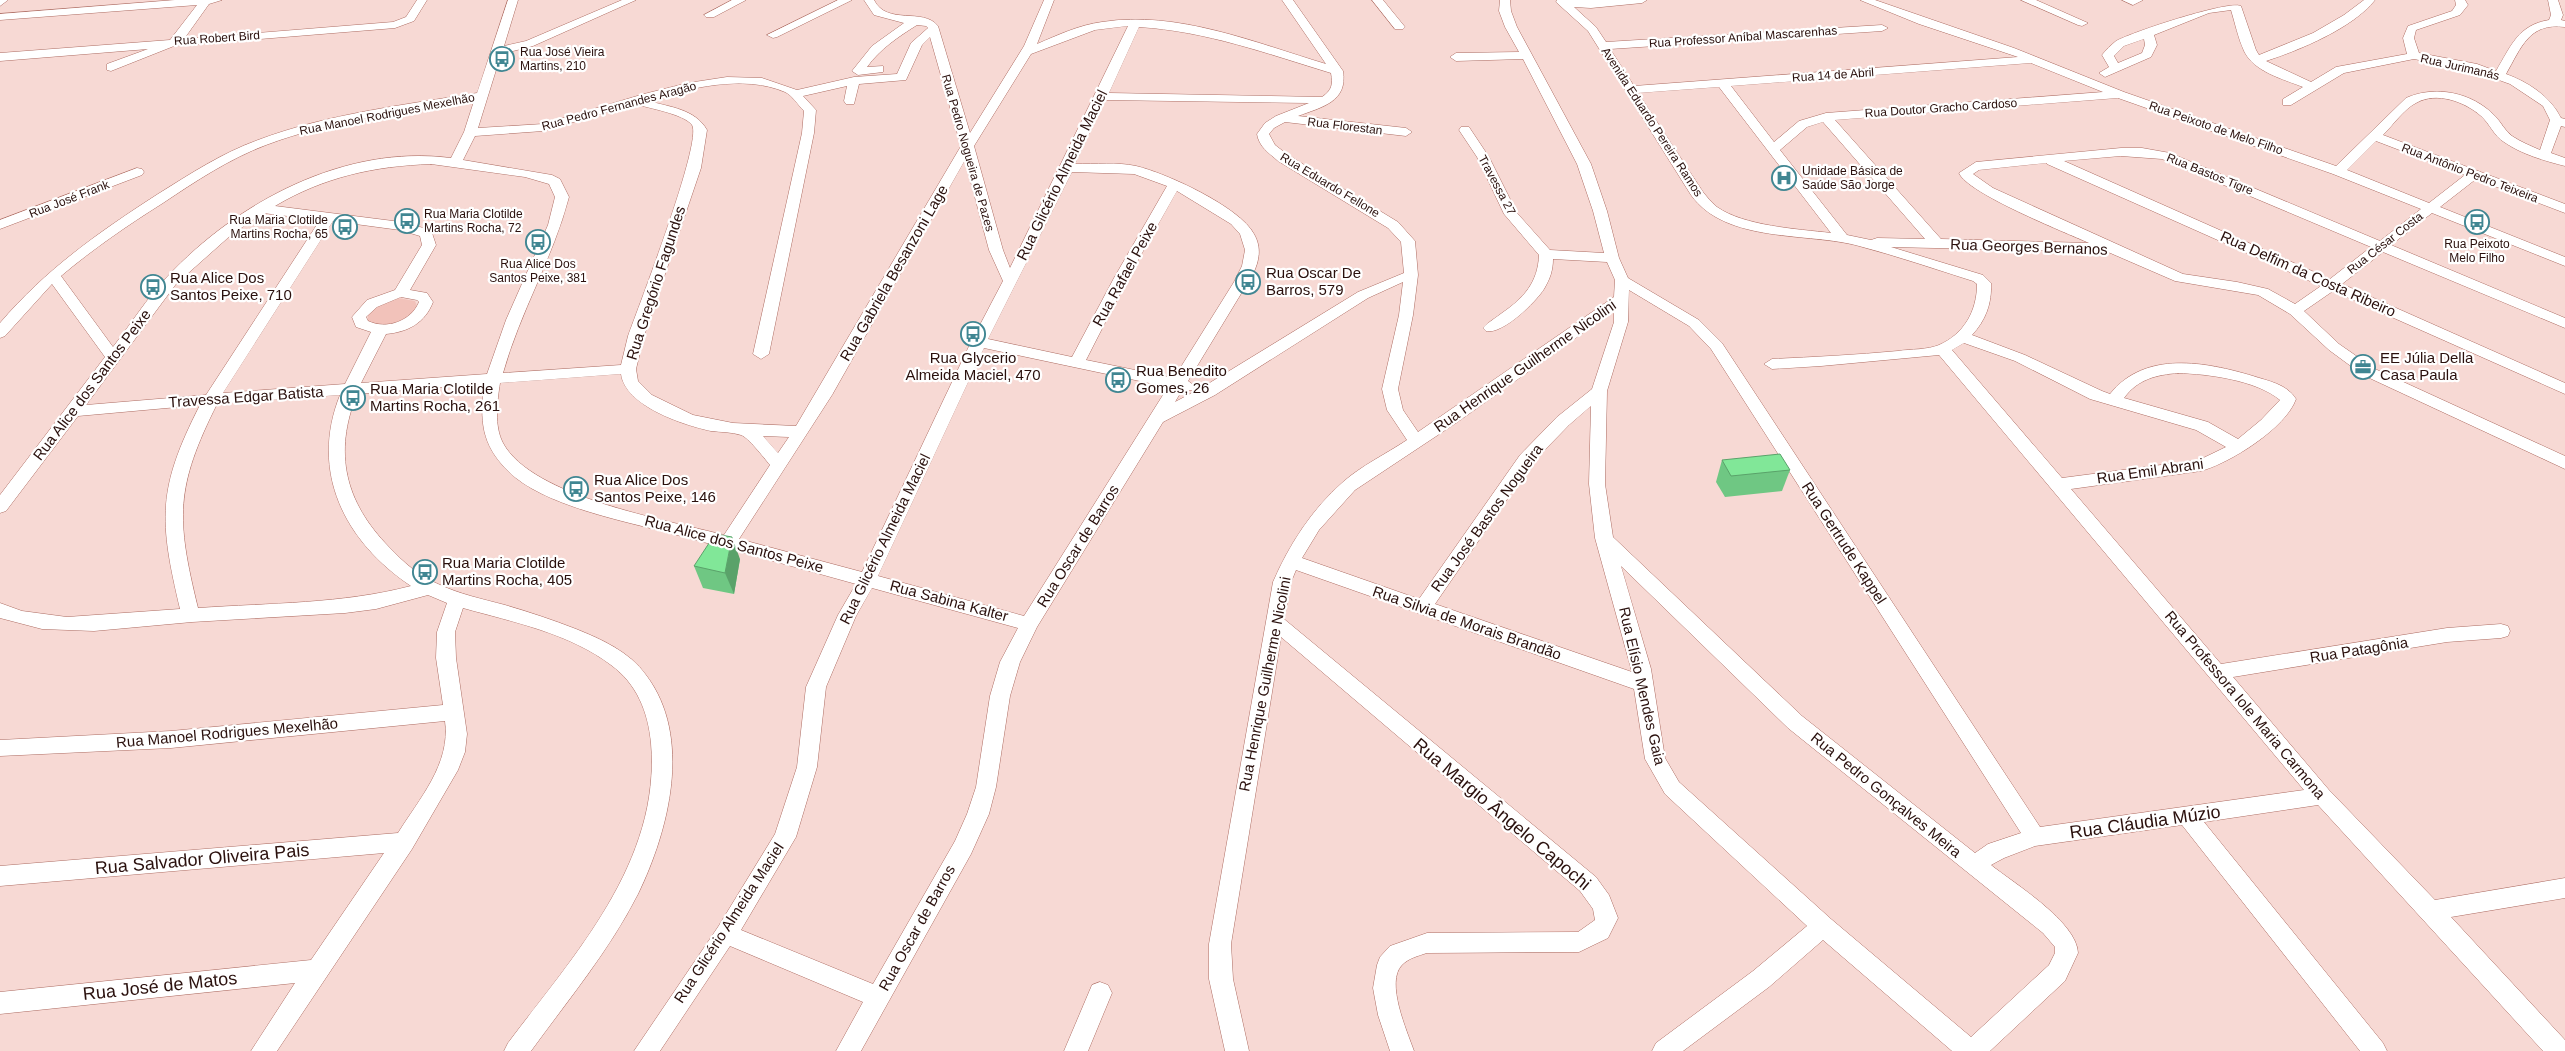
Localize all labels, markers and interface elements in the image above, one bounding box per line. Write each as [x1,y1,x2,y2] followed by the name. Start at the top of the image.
[1648,23,1838,51] street label: Rua Professor Aníbal Mascarenhas
[174,28,260,48] street label: Rua Robert Bird
[520,45,605,73] place label: Rua José Vieira Martins, 210
[1598,45,1706,199] street label: Avenida Eduardo Pereira Ramos
[489,46,515,72] bus stop icon: Rua José Vieira Martins, 210
[2419,51,2501,83] street label: Rua Jurimanás
[1792,65,1874,85] street label: Rua 14 de Abril
[939,73,997,233] street label: Rua Pedro Nogueira de Pazes
[540,79,698,133] street label: Rua Pedro Fernandes Aragão
[1013,87,1110,263] street label: Rua Glicério Almeida Maciel
[298,90,476,138] street label: Rua Manoel Rodrigues Mexelhão
[1864,96,2018,120] street label: Rua Doutor Gracho Cardoso
[2147,98,2285,158] street label: Rua Peixoto de Melo Filho
[1307,114,1383,138] street label: Rua Florestan
[2400,140,2541,206] street label: Rua Antônio Pedro Teixeira
[1278,150,1382,220] street label: Rua Eduardo Fellone
[2165,150,2256,198] street label: Rua Bastos Tigre
[1475,153,1519,218] street label: Travessa 27
[1802,164,1903,192] place label: Unidade Básica de Saúde São Jorge
[1771,165,1797,191] hospital icon: Unidade Básica de Saúde São Jorge
[27,177,112,221] street label: Rua José Frank
[836,182,951,364] street label: Rua Gabriela Besanzoni Lage
[623,204,688,362] street label: Rua Gregório Fagundes
[424,207,523,235] place label: Rua Maria Clotilde Martins Rocha, 72
[394,208,420,234] bus stop icon: Rua Maria Clotilde Martins Rocha, 72
[2344,209,2426,277] street label: Rua César Costa
[2464,209,2490,235] bus stop icon: Rua Peixoto Melo Filho
[229,213,328,241] place label: Rua Maria Clotilde Martins Rocha, 65
[332,214,358,240] bus stop icon: Rua Maria Clotilde Martins Rocha, 65
[1089,219,1160,329] street label: Rua Rafael Peixe
[2218,227,2398,320] street label: Rua Delfim da Costa Ribeiro
[525,229,551,255] bus stop icon: Rua Alice Dos Santos Peixe, 381
[1950,235,2108,258] street label: Rua Georges Bernanos
[2444,237,2510,265] place label: Rua Peixoto Melo Filho
[489,257,587,285] place label: Rua Alice Dos Santos Peixe, 381
[1266,264,1361,298] place label: Rua Oscar De Barros, 579
[170,269,292,303] place label: Rua Alice Dos Santos Peixe, 710
[1235,269,1261,295] bus stop icon: Rua Oscar De Barros, 579
[140,274,166,300] bus stop icon: Rua Alice Dos Santos Peixe, 710
[1430,296,1619,435] street label: Rua Henrique Guilherme Nicolini
[29,306,154,463] street label: Rua Alice dos Santos Peixe
[960,321,986,347] bus stop icon: Rua Glycerio Almeida Maciel, 470
[905,349,1041,383] place label: Rua Glycerio Almeida Maciel, 470
[2380,349,2474,383] place label: EE Júlia Della Casa Paula
[2350,354,2376,380] office icon: EE Júlia Della Casa Paula
[1136,362,1227,396] place label: Rua Benedito Gomes, 26
[1105,367,1131,393] bus stop icon: Rua Benedito Gomes, 26
[370,380,500,414] place label: Rua Maria Clotilde Martins Rocha, 261
[168,383,325,410] street label: Travessa Edgar Batista
[340,385,366,411] bus stop icon: Rua Maria Clotilde Martins Rocha, 261
[1427,440,1546,595] street label: Rua José Bastos Nogueira
[836,451,933,627] street label: Rua Glicério Almeida Maciel
[2095,455,2204,486] street label: Rua Emil Abrani
[594,471,716,505] place label: Rua Alice Dos Santos Peixe, 146
[563,476,589,502] bus stop icon: Rua Alice Dos Santos Peixe, 146
[1799,479,1890,607] street label: Rua Gertrude Kappel
[1033,481,1122,610] street label: Rua Oscar de Barros
[643,511,825,576] street label: Rua Alice dos Santos Peixe
[442,554,572,588] place label: Rua Maria Clotilde Martins Rocha, 405
[412,559,438,585] bus stop icon: Rua Maria Clotilde Martins Rocha, 405
[1235,575,1294,793] street label: Rua Henrique Guilherme Nicolini
[888,577,1010,624] street label: Rua Sabina Kalter
[1371,582,1564,663] street label: Rua Silvia de Morais Brandão
[1616,605,1669,767] street label: Rua Elísio Mendes Gaia
[2162,607,2329,803] street label: Rua Professora Iole Maria Carmona
[2309,633,2410,666] street label: Rua Patagônia
[115,714,339,751] street label: Rua Manoel Rodrigues Mexelhão
[1808,729,1965,861] street label: Rua Pedro Gonçalves Meira
[1409,734,1595,894] street label: Rua Margio Ângelo Capochi
[2068,802,2222,842] street label: Rua Cláudia Múzio
[670,839,787,1006] street label: Rua Glicério Almeida Maciel
[94,840,310,878] street label: Rua Salvador Oliveira Pais
[875,862,958,993] street label: Rua Oscar de Barros
[82,968,238,1004] street label: Rua José de Matos

